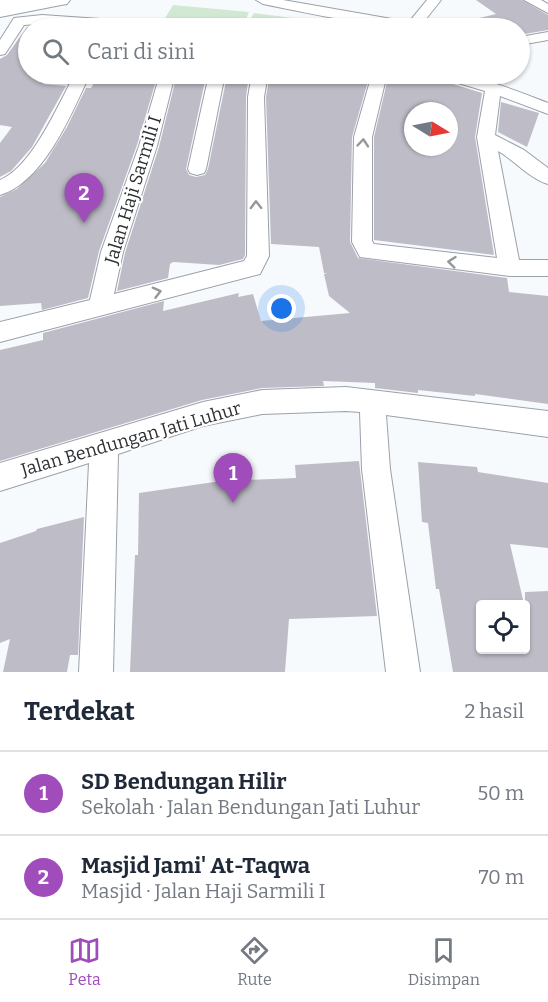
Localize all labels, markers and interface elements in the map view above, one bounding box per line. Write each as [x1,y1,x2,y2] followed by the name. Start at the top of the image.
[18,18,530,84] search box
[39,35,72,68] icon: search
[87,38,195,65] text: Cari di sini
[404,102,458,156] north arrow
[100,113,166,268] street label: Jalan Haji Sarmili I
[356,138,369,147] one-way arrow
[64,174,104,223] pin: 2
[250,200,263,209] one-way arrow
[447,256,456,269] one-way arrow
[151,287,162,299] one-way arrow
[267,294,296,323] your location
[18,397,244,481] street label: Jalan Bendungan Jati Luhur
[214,454,252,503] pin: 1
[476,600,530,654] map controls
[476,600,530,654] button: locate
[24,696,135,727] text: Terdekat
[464,699,524,723] text: 2 hasil
[81,768,287,795] text: SD Bendungan Hilir
[39,781,48,805] text: 1
[477,781,524,805] text: 50 m
[81,795,420,819] text: Sekolah · Jalan Bendungan Jati Luhur
[81,852,310,879] text: Masjid Jami' At-Taqwa
[38,865,49,889] text: 2
[478,865,524,889] text: 70 m
[81,879,325,903] text: Masjid · Jalan Haji Sarmili I
[68,934,101,989] tab: Peta
[237,934,272,989] tab: Rute
[408,934,480,989] tab: Disimpan

